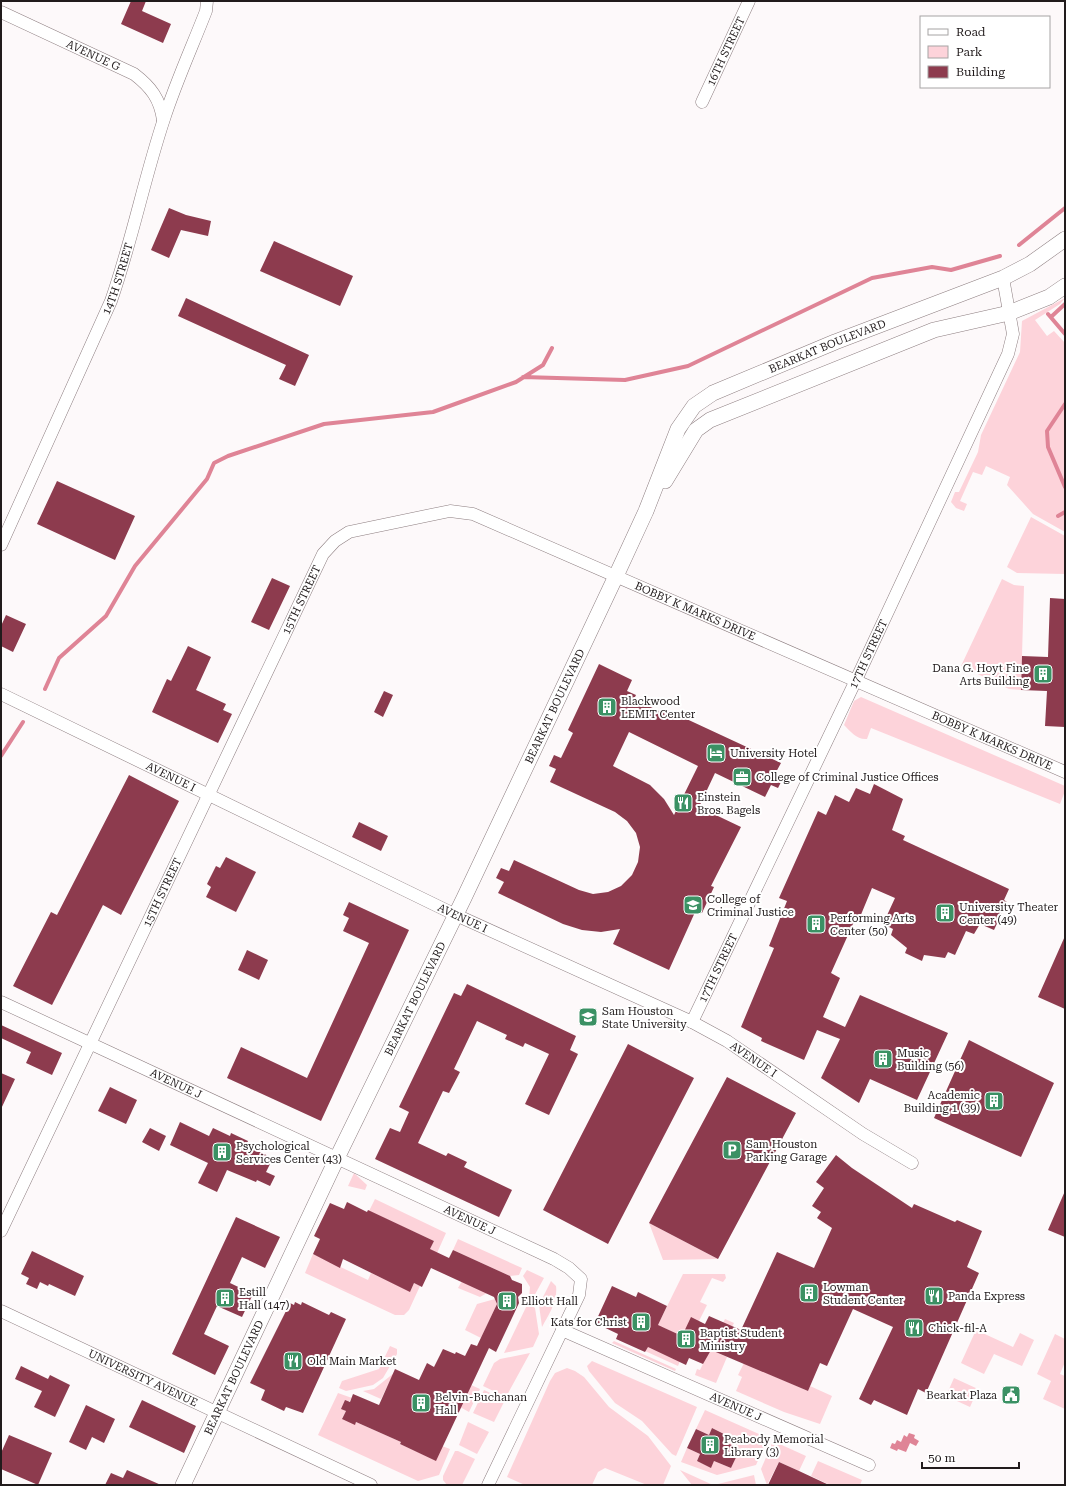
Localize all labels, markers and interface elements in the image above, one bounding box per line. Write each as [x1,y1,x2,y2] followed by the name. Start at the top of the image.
[704,15,747,88] street label: 16TH STREET
[920,16,1050,88] legend
[956,25,986,39] text: Road
[64,37,123,73] street label: AVENUE G
[956,45,983,59] text: Park
[956,65,1005,79] text: Building
[99,241,135,316] street label: 14TH STREET
[767,317,888,376] street label: BEARKAT BOULEVARD
[279,563,323,636] street label: 15TH STREET
[633,579,758,643] street label: BOBBY K MARKS DRIVE
[846,617,890,691] street label: 17TH STREET
[522,647,587,765] street label: BEARKAT BOULEVARD
[932,662,1030,688] place label: Dana G. Hoyt Fine Arts Building
[1032,663,1054,685] building icon: Dana G. Hoyt Fine Arts Building
[621,695,696,721] place label: Blackwood LEMIT Center
[596,696,618,718] building icon: Blackwood LEMIT Center
[930,708,1055,772] street label: BOBBY K MARKS DRIVE
[705,742,727,764] hotel icon: University Hotel
[730,747,818,760] place label: University Hotel
[144,759,198,794] street label: AVENUE I
[731,766,753,788] office icon: College of Criminal Justice Offices
[756,771,939,784] place label: College of Criminal Justice Offices
[697,791,760,817] place label: Einstein Bros. Bagels
[672,792,694,814] restaurant icon: Einstein Bros. Bagels
[140,856,184,929] street label: 15TH STREET
[707,893,794,919] place label: College of Criminal Justice
[682,894,704,916] school or university icon: College of Criminal Justice
[436,901,490,935] street label: AVENUE I
[959,901,1058,927] place label: University Theater Center (49)
[934,902,956,924] building icon: University Theater Center (49)
[830,912,914,938] place label: Performing Arts Center (50)
[805,913,827,935] building icon: Performing Arts Center (50)
[696,931,740,1004] street label: 17TH STREET
[382,939,448,1058] street label: BEARKAT BOULEVARD
[602,1005,687,1031] place label: Sam Houston State University
[577,1006,599,1028] school or university icon: Sam Houston State University
[728,1039,779,1080] street label: AVENUE I
[897,1047,965,1073] place label: Music Building (56)
[872,1048,894,1070] building icon: Music Building (56)
[148,1066,204,1101] street label: AVENUE J
[904,1089,980,1115] place label: Academic Building 1 (39)
[983,1090,1005,1112] building icon: Academic Building 1 (39)
[746,1138,827,1164] place label: Sam Houston Parking Garage
[721,1139,743,1161] parking icon: Sam Houston Parking Garage
[236,1140,342,1166] place label: Psychological Services Center (43)
[211,1141,233,1163] building icon: Psychological Services Center (43)
[442,1202,498,1237] street label: AVENUE J
[823,1281,904,1307] place label: Lowman Student Center
[798,1282,820,1304] building icon: Lowman Student Center
[923,1285,945,1307] restaurant icon: Panda Express
[239,1286,290,1312] place label: Estill Hall (147)
[214,1287,236,1309] building icon: Estill Hall (147)
[496,1290,518,1312] building icon: Elliott Hall
[948,1290,1025,1303] place label: Panda Express
[521,1295,579,1308] place label: Elliott Hall
[630,1311,652,1333] building icon: Kats for Christ
[550,1316,627,1329] place label: Kats for Christ
[903,1317,925,1339] restaurant icon: Chick-fil-A
[201,1318,266,1437] street label: BEARKAT BOULEVARD
[928,1322,987,1335] place label: Chick-fil-A
[700,1327,782,1353] place label: Baptist Student Ministry
[675,1328,697,1350] building icon: Baptist Student Ministry
[86,1346,200,1409] street label: UNIVERSITY AVENUE
[282,1350,304,1372] restaurant icon: Old Main Market
[307,1355,396,1368] place label: Old Main Market
[1000,1384,1022,1406] public building icon: Bearkat Plaza
[708,1389,764,1424] street label: AVENUE J
[926,1389,997,1402] place label: Bearkat Plaza
[435,1391,527,1417] place label: Belvin-Buchanan Hall
[410,1392,432,1414] building icon: Belvin-Buchanan Hall
[724,1433,824,1459] place label: Peabody Memorial Library (3)
[699,1434,721,1456] building icon: Peabody Memorial Library (3)
[922,1444,1019,1470] scale bar
[928,1451,955,1465] text: 50 m

